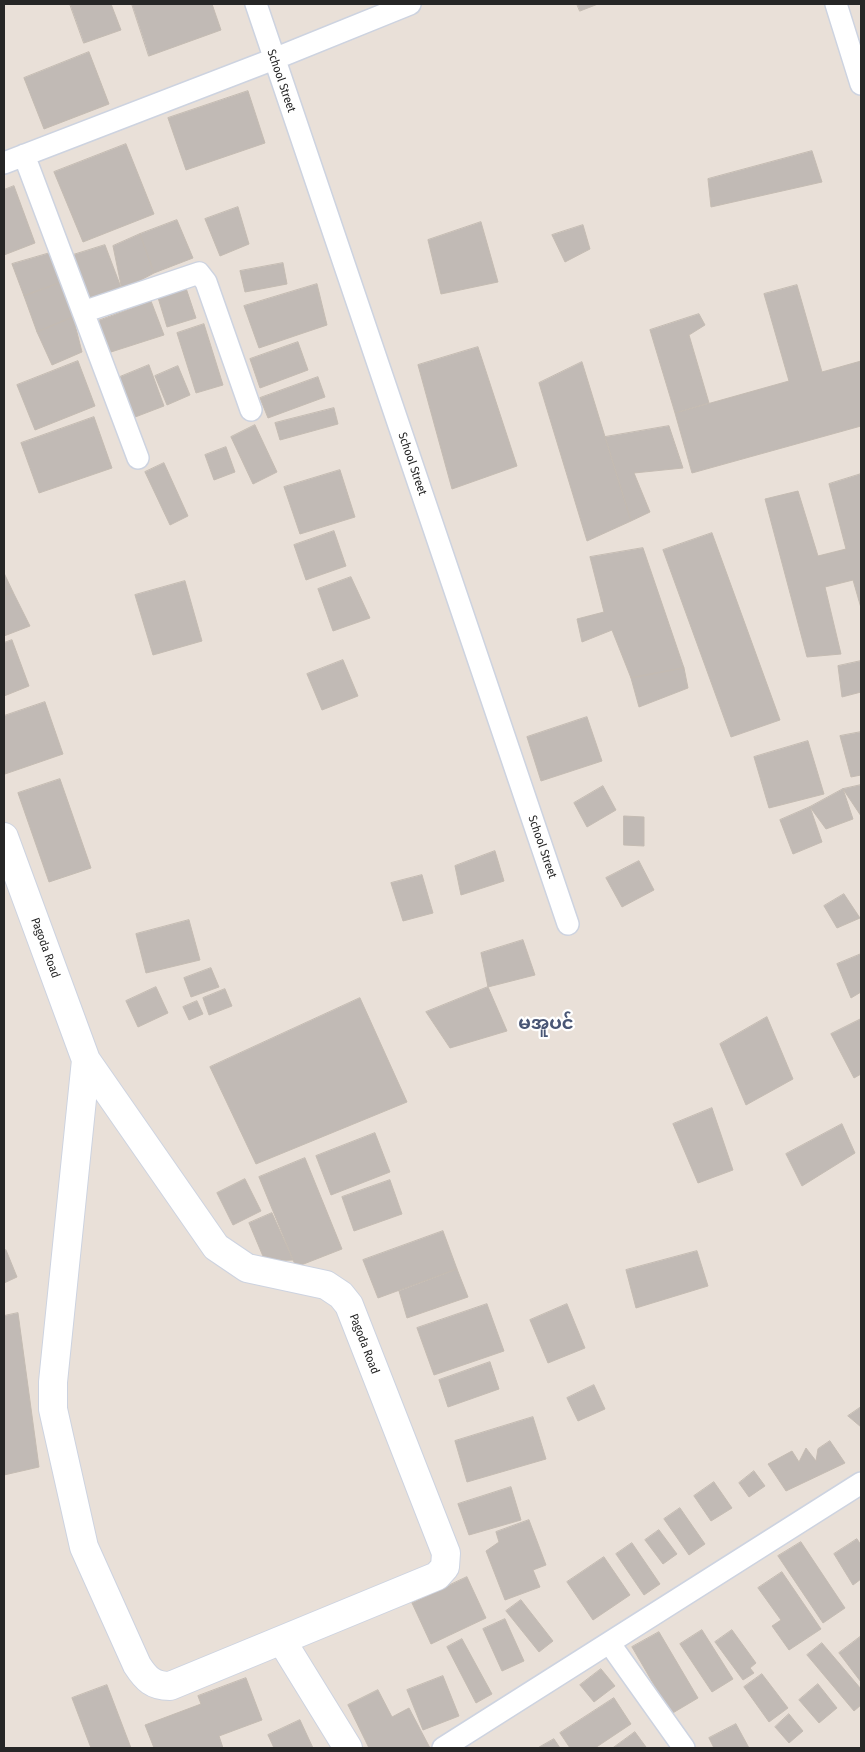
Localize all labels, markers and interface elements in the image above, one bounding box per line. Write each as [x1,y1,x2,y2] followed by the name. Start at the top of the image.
[264,48,298,114] street label: School Street
[395,431,429,497] street label: School Street
[525,814,559,880] street label: School Street
[27,916,63,980] street label: Pagoda Road
[518,1013,574,1035] district label: မအူပင်
[346,1312,382,1376] street label: Pagoda Road

